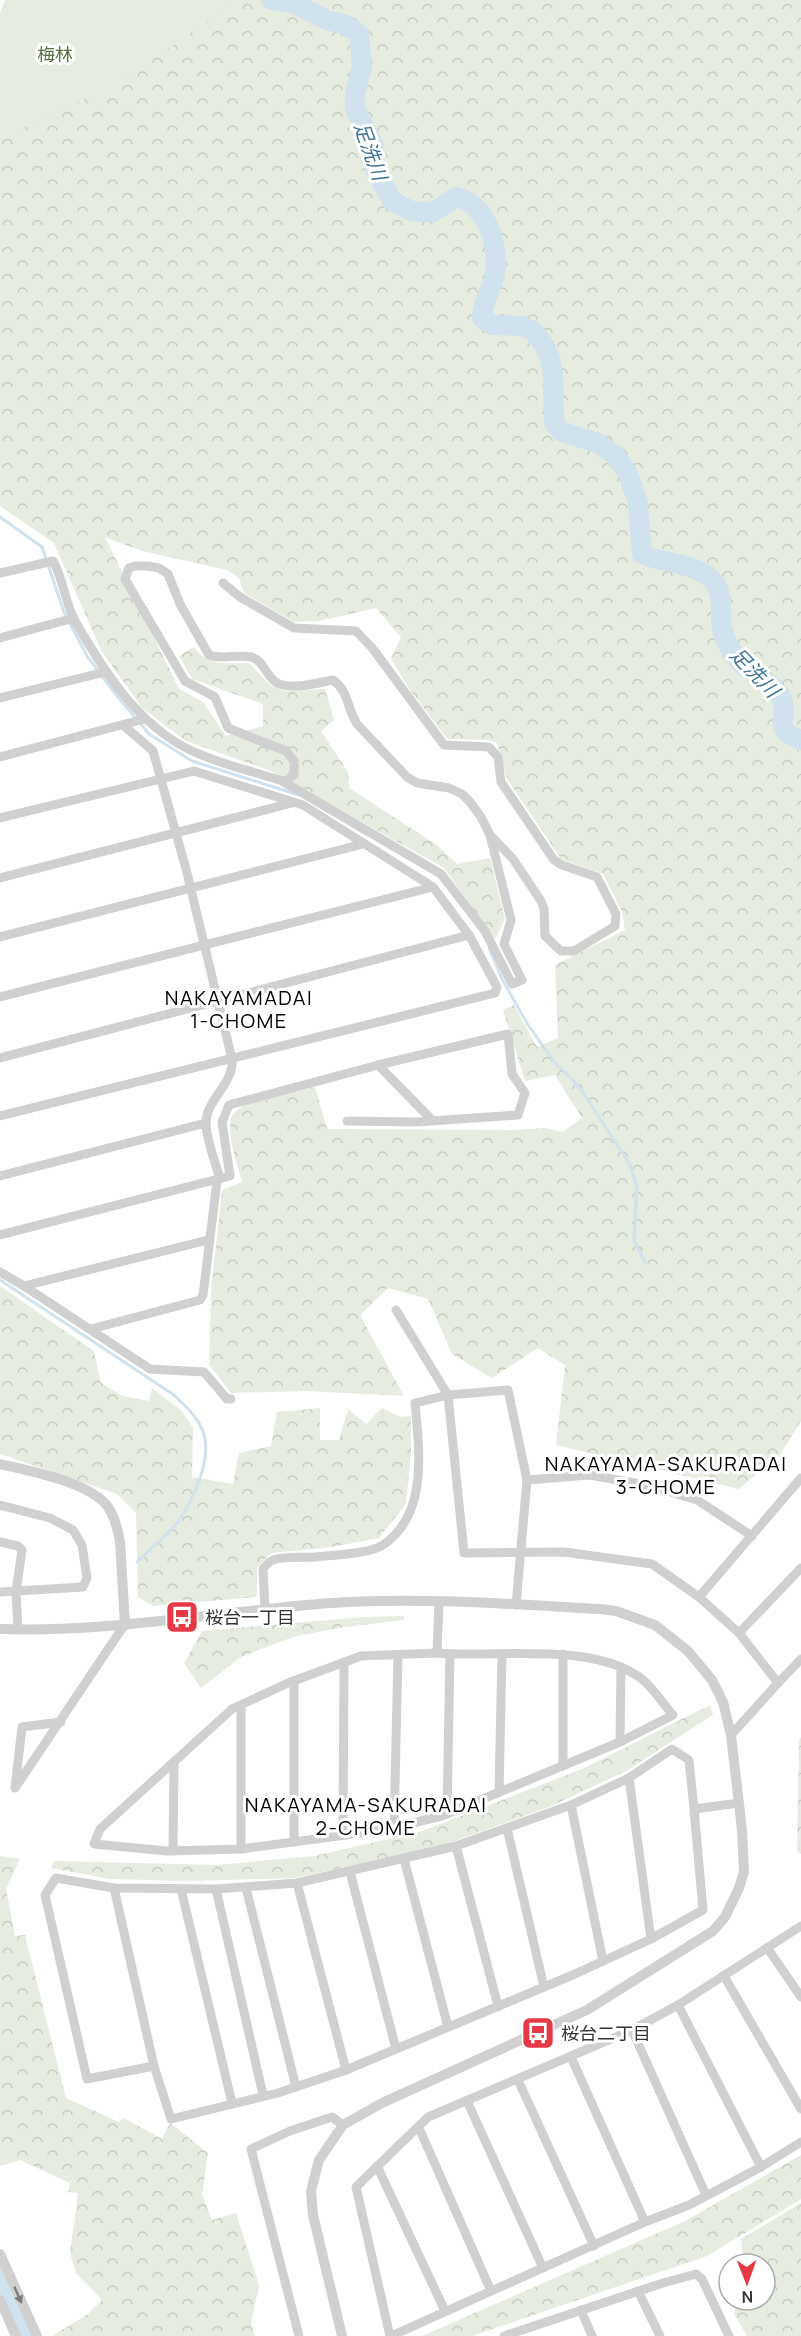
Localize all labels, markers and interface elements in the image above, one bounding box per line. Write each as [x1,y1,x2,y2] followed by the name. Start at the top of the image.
[37,42,73,66] park label: 梅林
[348,118,395,186] water label: 足洗川
[724,641,787,704] water label: 足洗川
[165,984,313,1034] district label: NAKAYAMADAI 1-CHOME
[545,1450,787,1500] district label: NAKAYAMA-SAKURADAI 3-CHOME
[164,1599,200,1635] bus stop icon: 桜台一丁目
[205,1605,295,1629] place label: 桜台一丁目
[245,1791,487,1841] district label: NAKAYAMA-SAKURADAI 2-CHOME
[520,2015,556,2051] bus stop icon: 桜台二丁目
[561,2021,651,2045] place label: 桜台二丁目
[717,2252,777,2312] north arrow
[14,2286,23,2303] one-way arrow
[741,2286,753,2308] text: N

